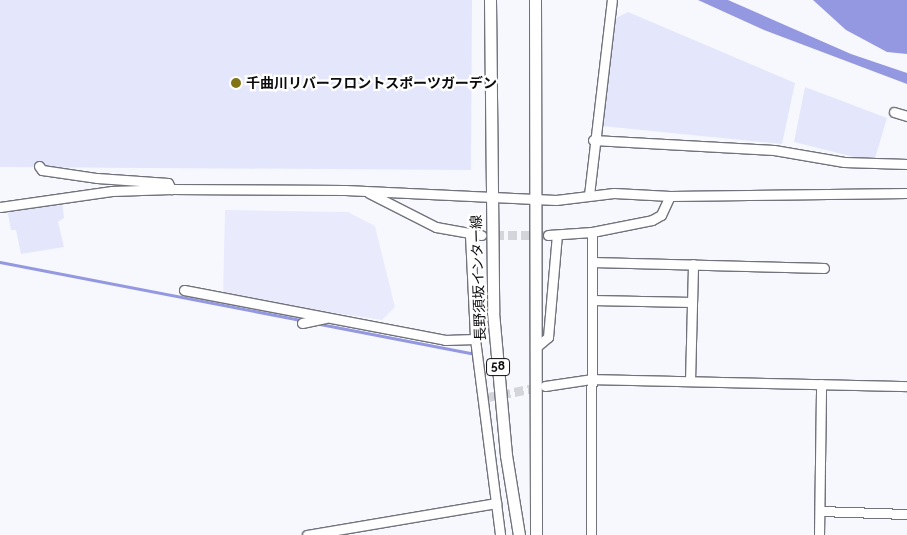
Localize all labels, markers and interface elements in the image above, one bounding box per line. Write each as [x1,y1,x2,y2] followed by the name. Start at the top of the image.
[246,75,498,91] place label: 千曲川リバーフロントスポーツガーデン
[230,77,242,89] marker: 千曲川リバーフロントスポーツガーデン
[467,215,489,341] street label: 長野須坂インター線
[486,358,510,377] road number: 58

